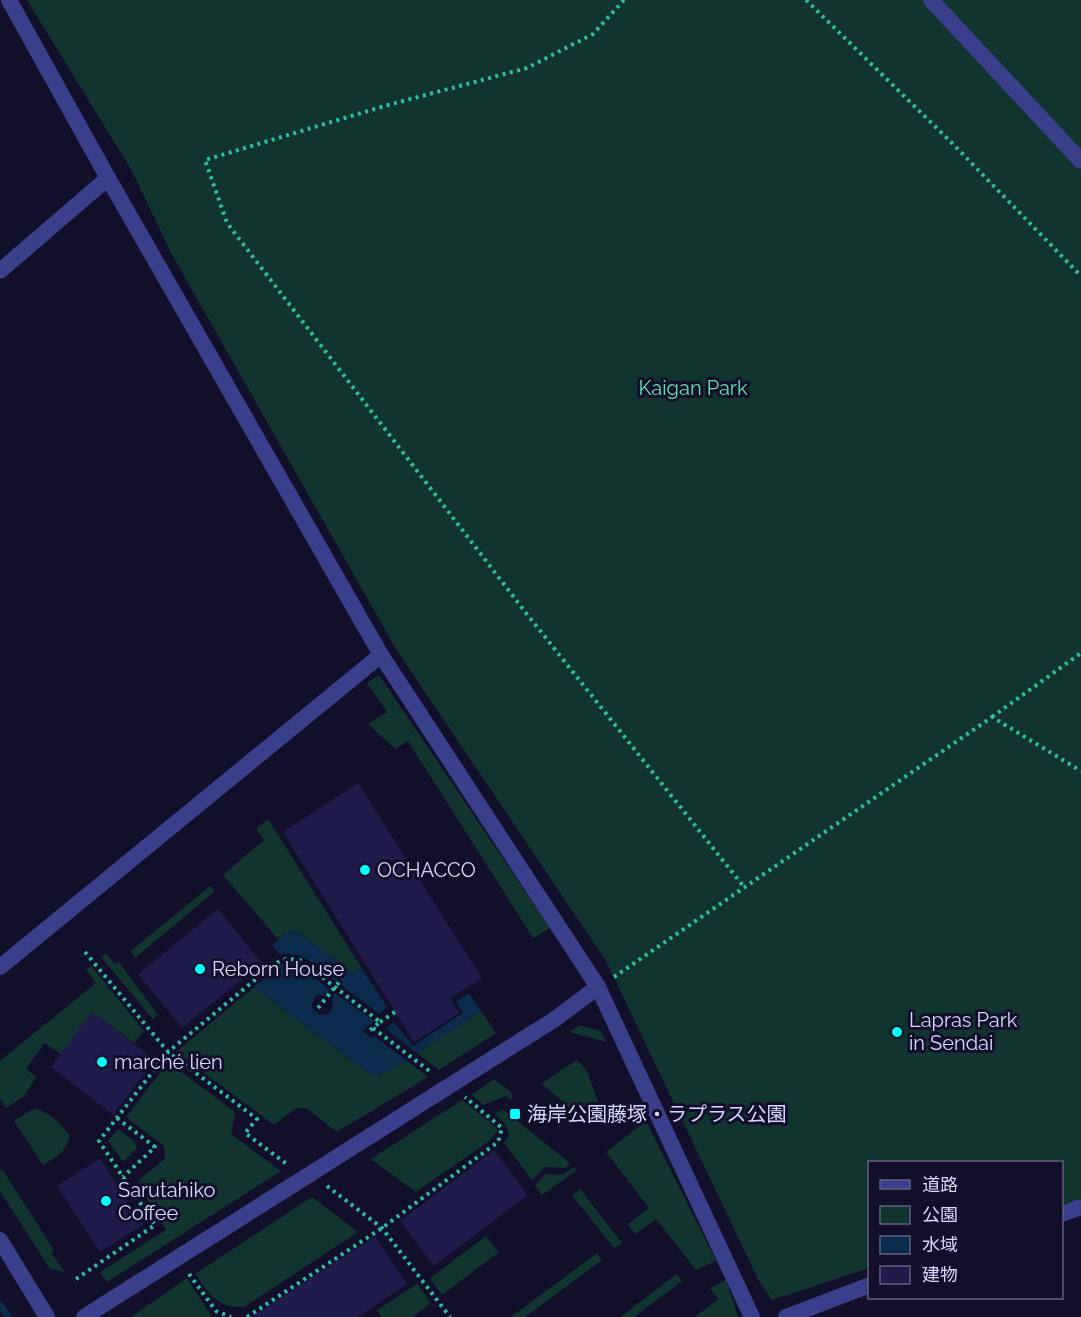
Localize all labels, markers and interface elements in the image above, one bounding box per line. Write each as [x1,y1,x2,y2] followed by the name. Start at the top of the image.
[639,376,748,400] park label: Kaigan Park
[377,858,476,882] place label: OCHACCO
[358,863,372,877] marker: OCHACCO
[212,957,345,981] place label: Reborn House
[193,962,207,976] marker: Reborn House
[909,1008,1018,1055] place label: Lapras Park in Sendai
[890,1025,904,1039] marker: Lapras Park in Sendai
[114,1050,223,1074] place label: marché lien
[95,1055,109,1069] marker: marché lien
[527,1102,787,1126] place label: 海岸公園藤塚・ラプラス公園
[508,1107,522,1121] marker: 海岸公園藤塚・ラプラス公園
[868,1161,1063,1299] legend
[922,1174,958,1195] text: 道路
[118,1178,216,1225] place label: Sarutahiko Coffee
[99,1194,113,1208] marker: Sarutahiko Coffee
[922,1204,958,1225] text: 公園
[922,1234,958,1255] text: 水域
[922,1264,958,1285] text: 建物

